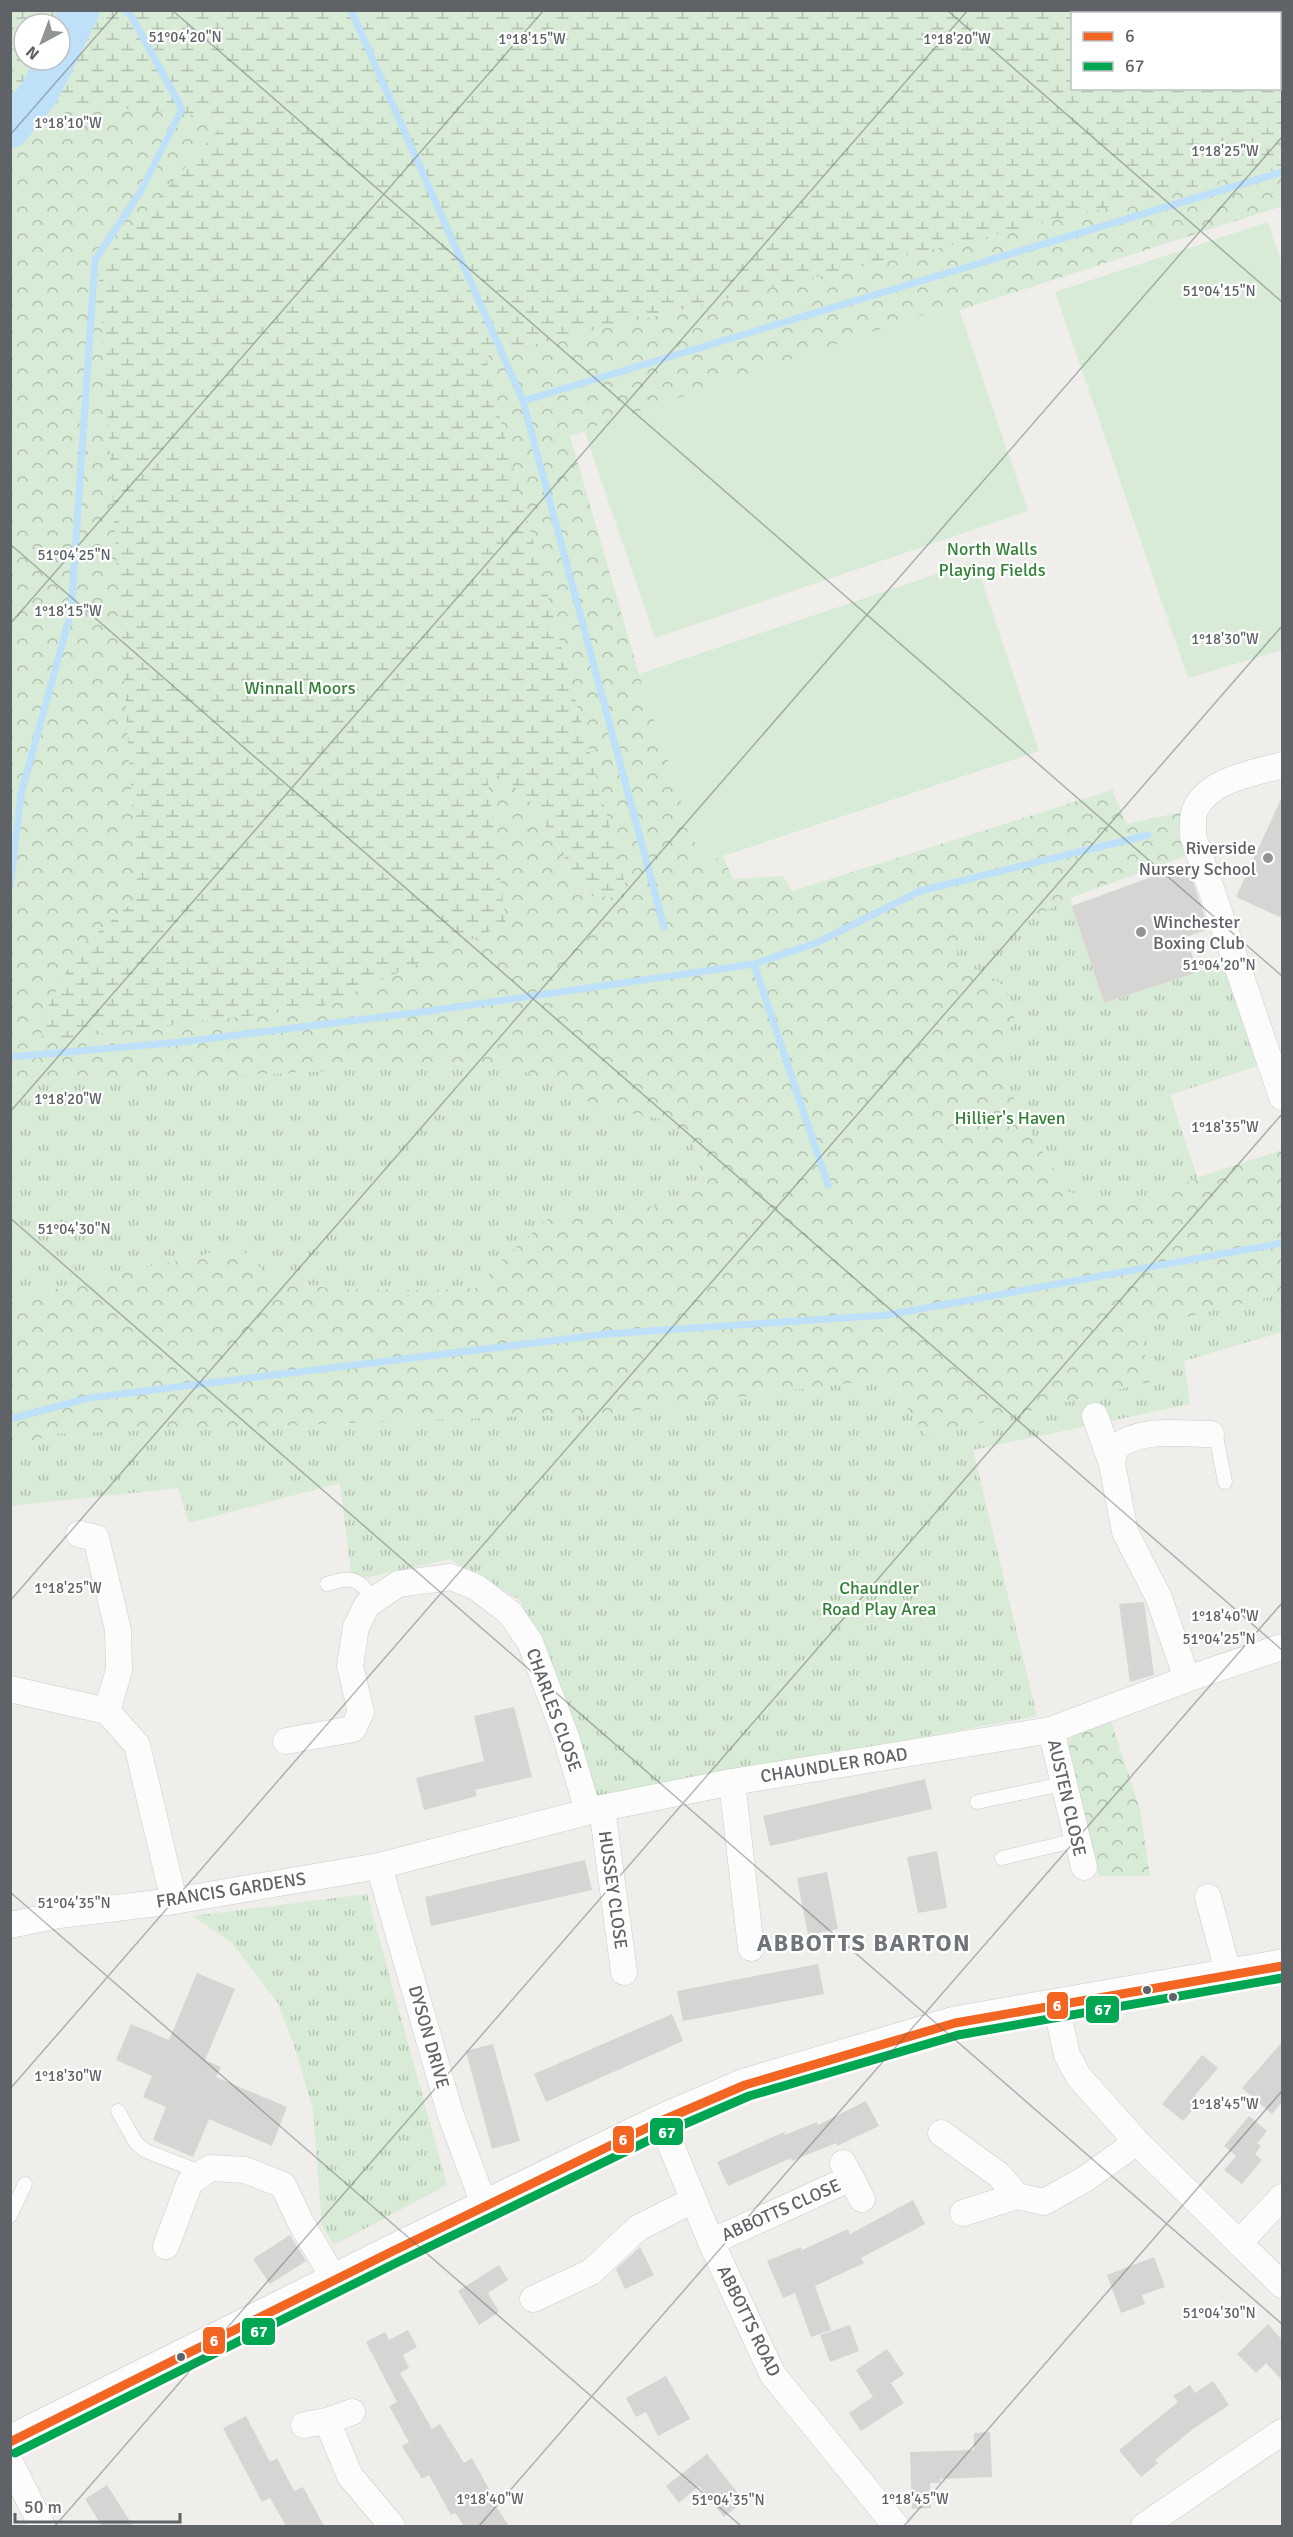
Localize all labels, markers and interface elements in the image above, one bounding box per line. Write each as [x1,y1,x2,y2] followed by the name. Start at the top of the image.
[12,12,72,72] north arrow
[1071,12,1281,90] legend
[1125,25,1135,47] text: 6
[148,28,222,46] text: 51°04'20"N
[498,30,566,48] text: 1°18'15"W
[923,30,991,48] text: 1°18'20"W
[22,41,44,64] text: N
[1125,55,1144,77] text: 67
[34,114,102,132] text: 1°18'10"W
[1191,142,1259,160] text: 1°18'25"W
[1182,282,1256,300] text: 51°04'15"N
[938,538,1046,581] park label: North Walls Playing Fields
[37,546,111,564] text: 51°04'25"N
[34,602,102,620] text: 1°18'15"W
[1191,630,1259,648] text: 1°18'30"W
[244,677,356,699] park label: Winnall Moors
[1139,837,1256,880] place label: Riverside Nursery School
[1261,851,1275,865] marker: Riverside Nursery School
[1153,911,1245,954] place label: Winchester Boxing Club
[1134,925,1148,939] marker: Winchester Boxing Club
[1182,956,1256,974] text: 51°04'20"N
[34,1090,102,1108] text: 1°18'20"W
[954,1107,1066,1129] park label: Hillier's Haven
[1191,1118,1259,1136] text: 1°18'35"W
[37,1220,111,1238] text: 51°04'30"N
[822,1577,936,1620] park label: Chaundler Road Play Area
[34,1579,102,1597] text: 1°18'25"W
[1191,1607,1259,1625] text: 1°18'40"W
[1182,1630,1256,1648] text: 51°04'25"N
[521,1645,587,1775] street label: CHARLES CLOSE
[1043,1737,1091,1859] street label: AUSTEN CLOSE
[759,1743,909,1787] street label: CHAUNDLER ROAD
[594,1829,632,1951] street label: HUSSEY CLOSE
[155,1867,307,1913] street label: FRANCIS GARDENS
[37,1894,111,1912] text: 51°04'35"N
[757,1928,971,1958] district label: ABBOTTS BARTON
[404,1983,454,2091] street label: DYSON DRIVE
[1141,1984,1153,1996] unlabelled marker
[1046,1991,1069,2020] line badge: 6
[1167,1991,1179,2003] unlabelled marker
[1085,1995,1120,2024] line badge: 67
[1053,1996,1062,2016] text: 6
[1094,2000,1112,2020] text: 67
[34,2067,102,2085] text: 1°18'30"W
[1191,2095,1259,2113] text: 1°18'45"W
[649,2117,684,2146] line badge: 67
[658,2123,676,2143] text: 67
[612,2125,635,2154] line badge: 6
[619,2130,628,2150] text: 6
[718,2174,844,2246] street label: ABBOTTS CLOSE
[713,2262,785,2380] street label: ABBOTTS ROAD
[1182,2304,1256,2322] text: 51°04'30"N
[241,2317,276,2346] line badge: 67
[250,2322,268,2342] text: 67
[202,2326,226,2355] line badge: 6
[210,2331,219,2351] text: 6
[175,2351,187,2363] unlabelled marker
[15,2486,180,2524] scale bar
[456,2490,524,2508] text: 1°18'40"W
[881,2490,949,2508] text: 1°18'45"W
[691,2491,765,2509] text: 51°04'35"N
[24,2496,62,2518] text: 50 m

